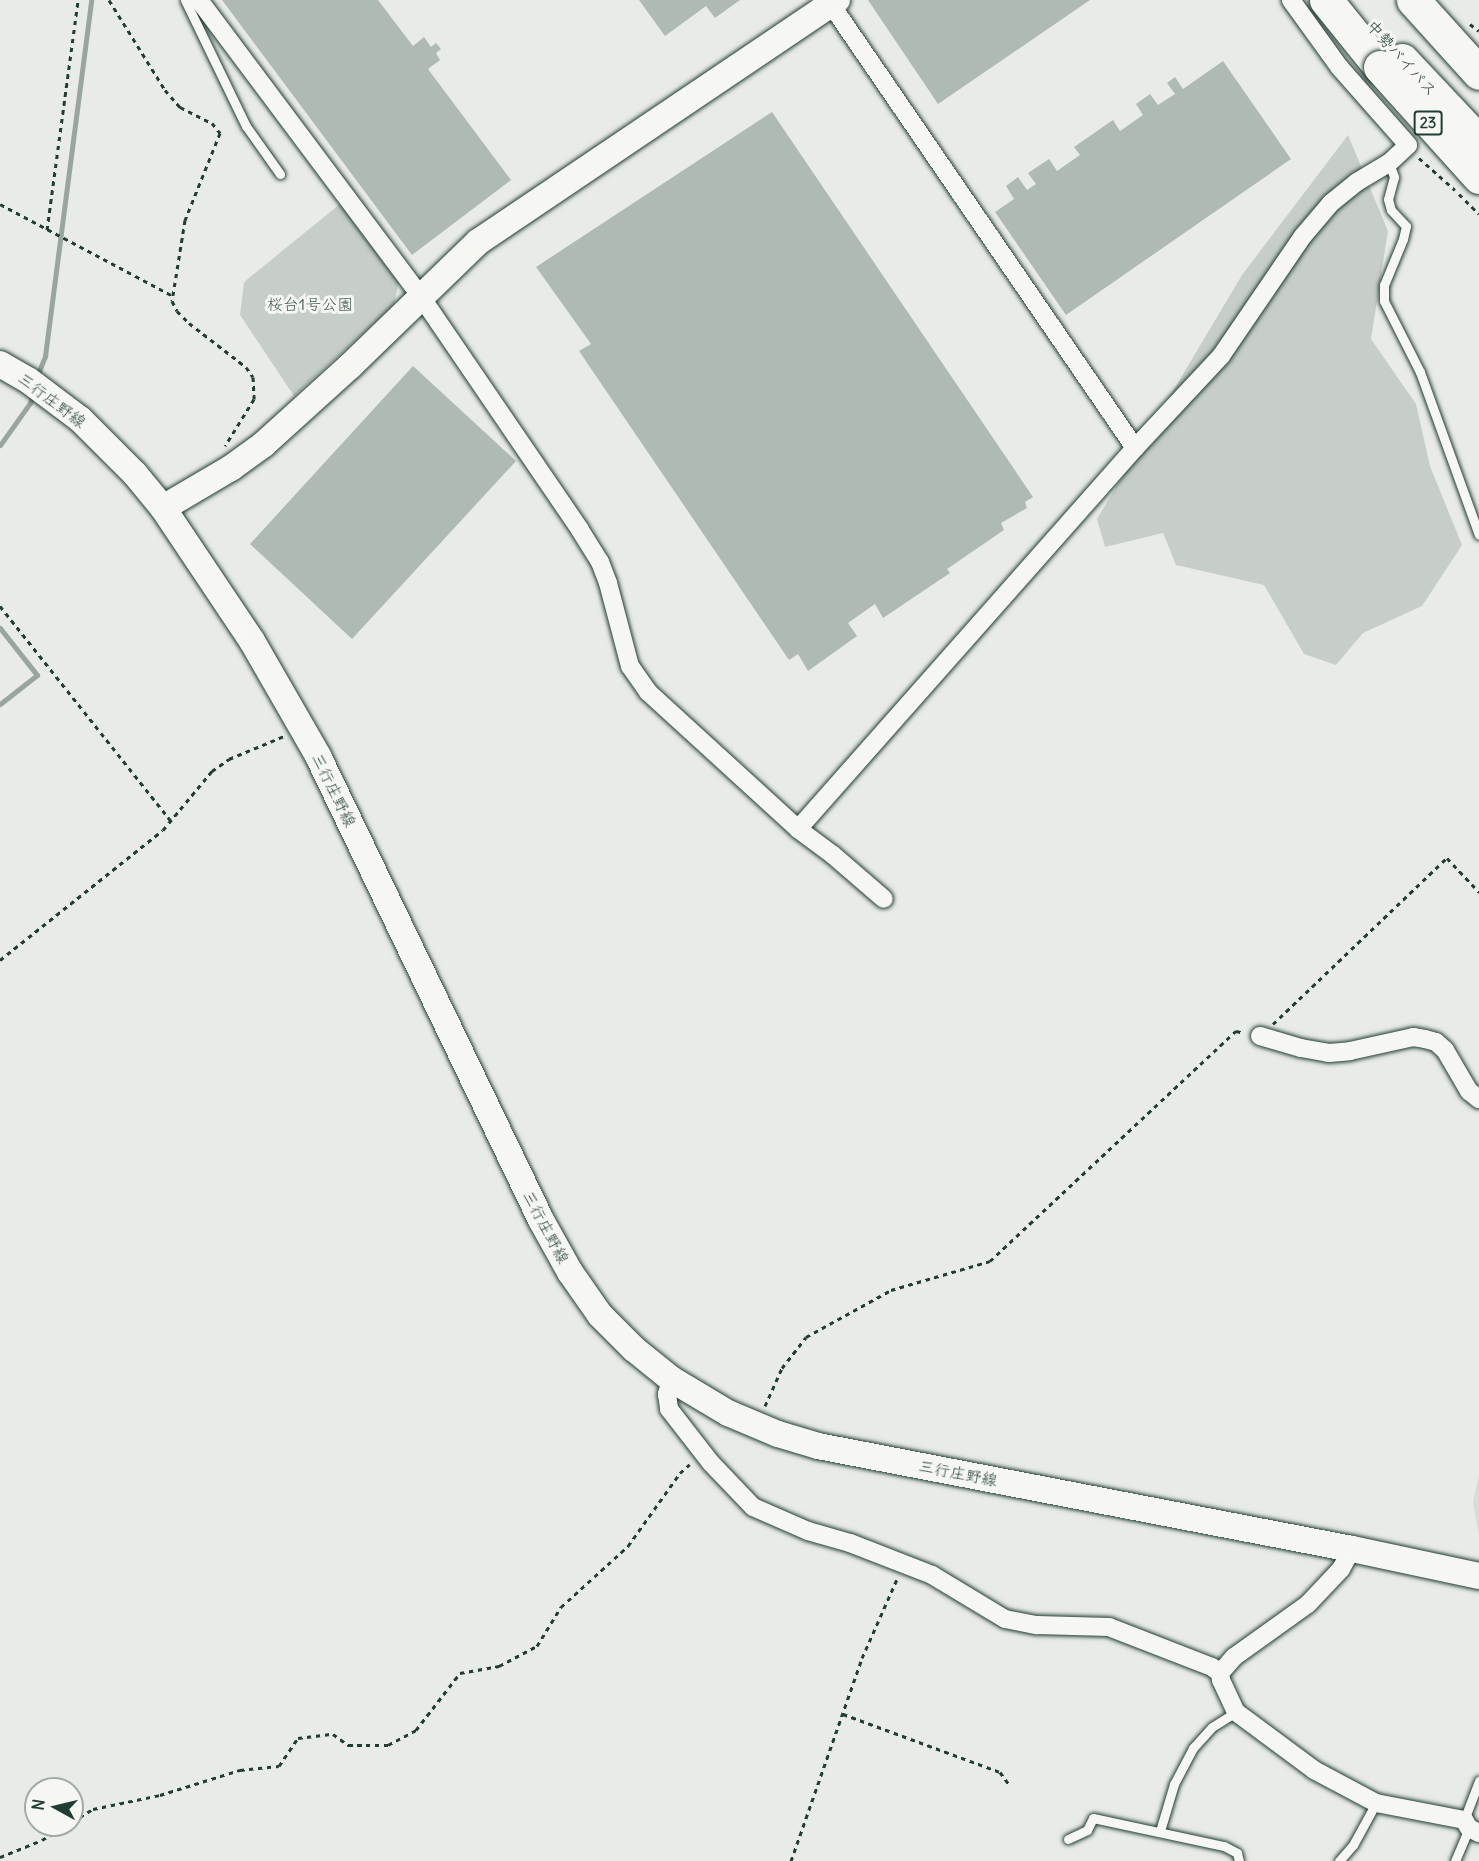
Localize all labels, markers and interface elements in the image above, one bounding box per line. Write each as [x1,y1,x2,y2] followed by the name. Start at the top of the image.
[1363,16,1441,100] street label: 中勢バイパス
[1413,111,1443,135] road number: 23
[267,294,353,314] park label: 桜台1号公園
[14,368,90,432] street label: 三行庄野線
[308,750,360,830] street label: 三行庄野線
[519,1187,573,1267] street label: 三行庄野線
[917,1456,999,1490] street label: 三行庄野線
[24,1777,84,1837] north arrow
[27,1798,49,1812] text: N

